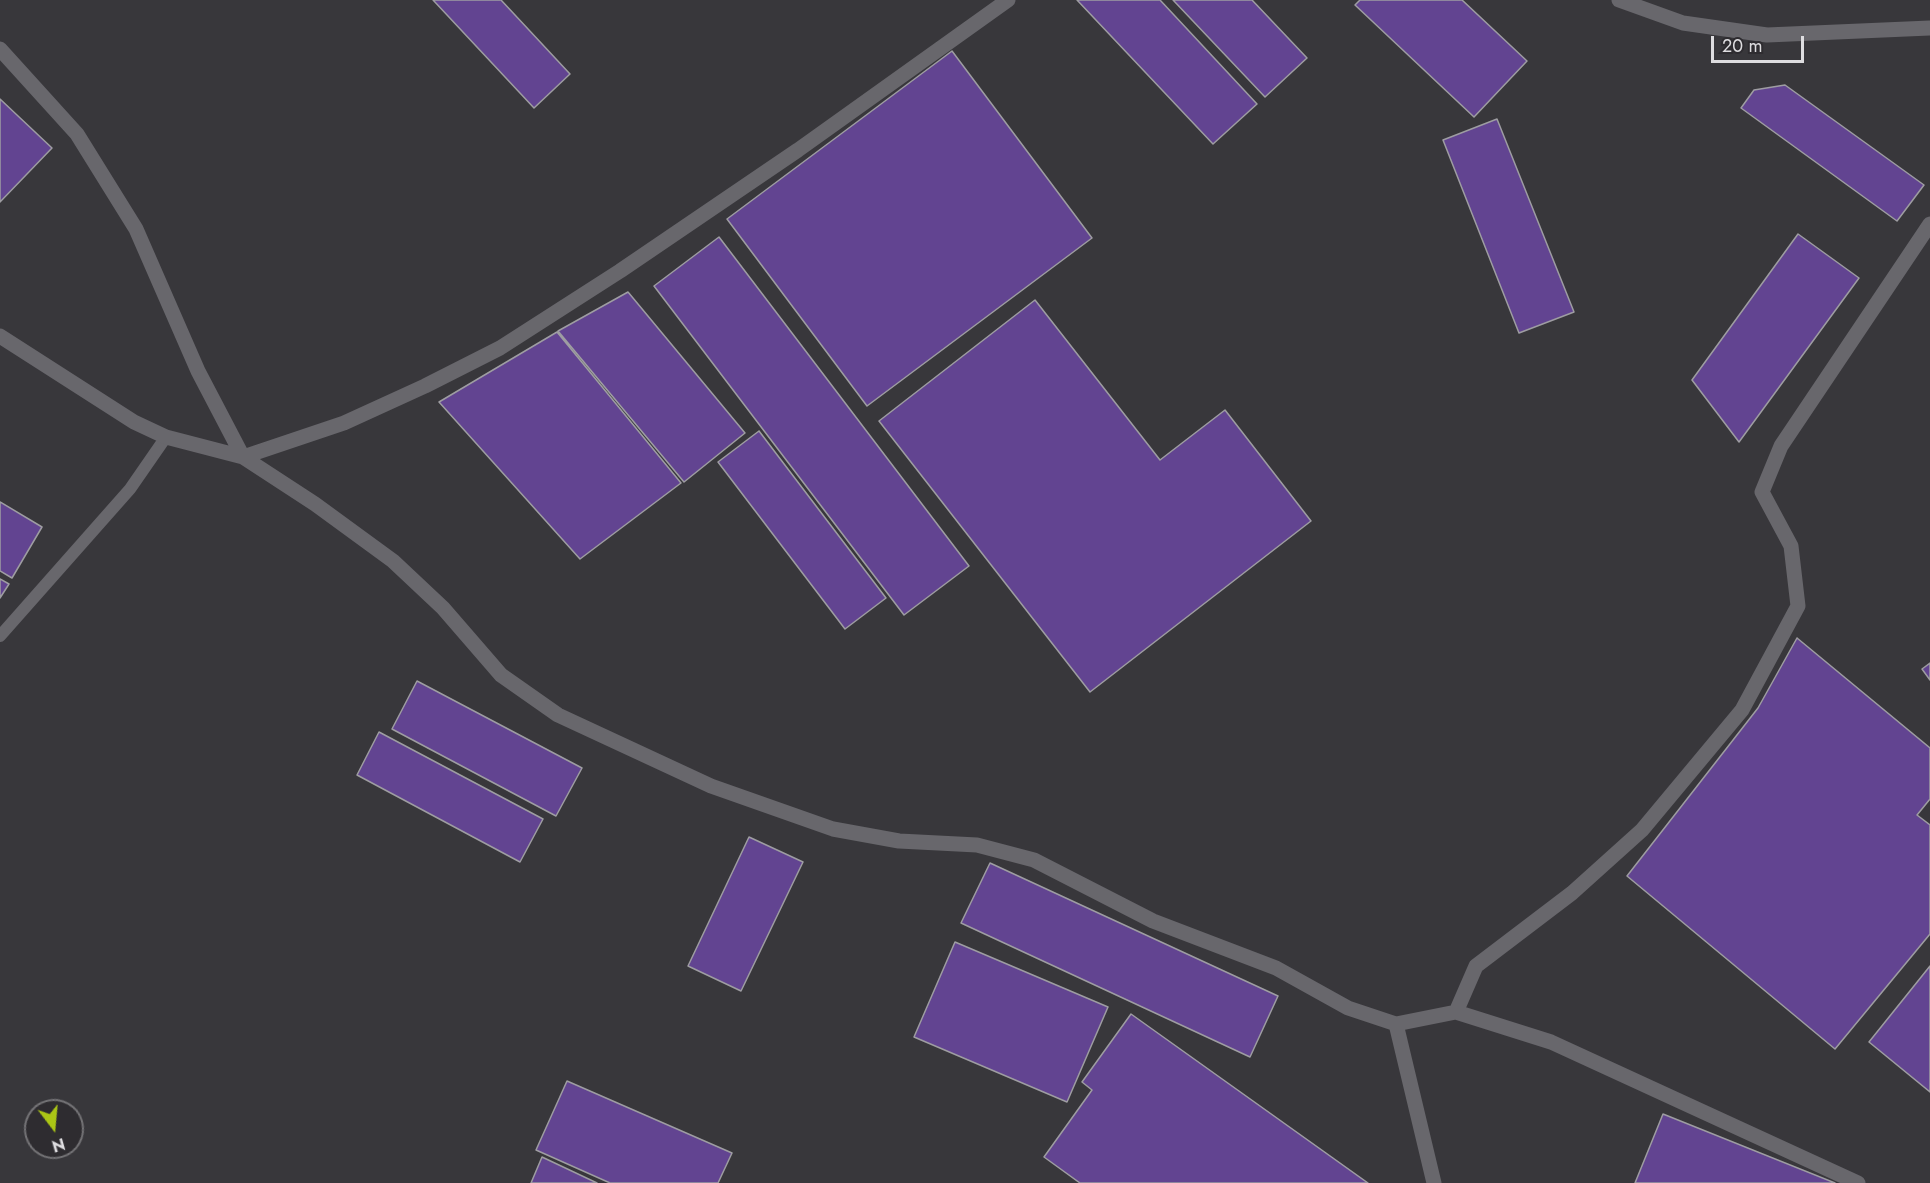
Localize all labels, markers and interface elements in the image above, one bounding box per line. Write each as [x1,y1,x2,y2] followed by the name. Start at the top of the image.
[1714,24,1807,62] scale bar
[1722,33,1762,59] text: 20 m
[24,1099,84,1159] north arrow
[49,1132,68,1158] text: N

